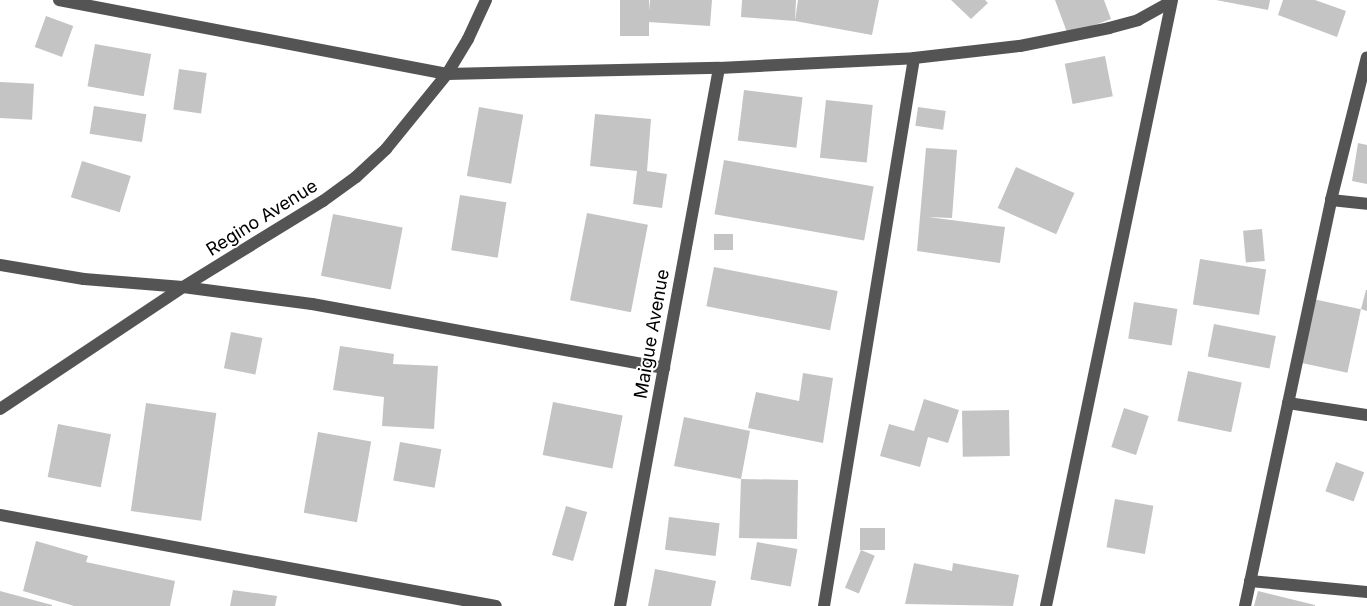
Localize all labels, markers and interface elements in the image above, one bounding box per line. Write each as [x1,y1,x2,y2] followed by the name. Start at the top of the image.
[202,175,322,261] street label: Regino Avenue
[630,268,674,400] street label: Maigue Avenue

